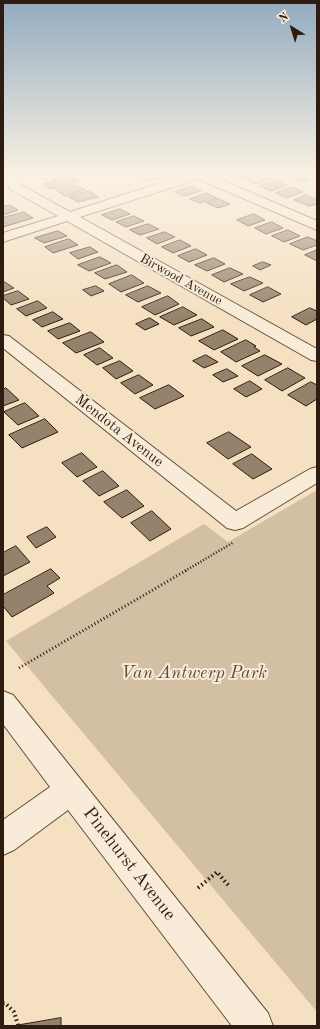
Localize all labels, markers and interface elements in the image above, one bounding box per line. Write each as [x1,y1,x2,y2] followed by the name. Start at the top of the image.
[272,8,312,48] north arrow
[278,11,291,25] text: N
[137,251,225,309] street label: Birwood Avenue
[71,391,167,471] street label: Mendota Avenue
[121,662,267,684] park label: Van Antwerp Park
[78,803,180,925] street label: Pinehurst Avenue

